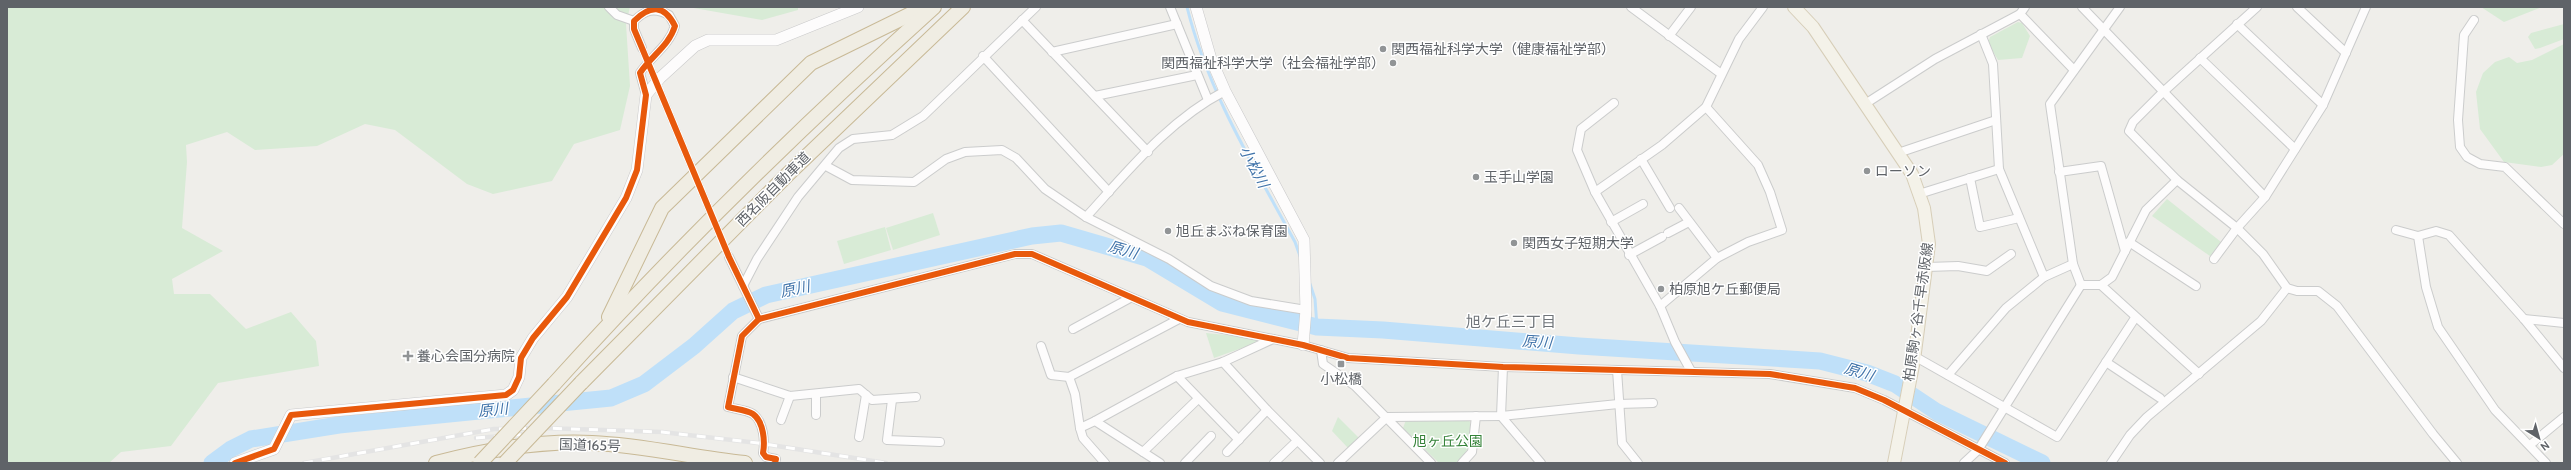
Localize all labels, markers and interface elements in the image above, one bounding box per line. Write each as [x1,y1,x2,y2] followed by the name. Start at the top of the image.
[1391,40,1615,58] place label: 関西福祉科学大学（健康福祉学部）
[1378,44,1388,54] marker: 関西福祉科学大学（健康福祉学部）
[1161,54,1385,72] place label: 関西福祉科学大学（社会福祉学部）
[1388,58,1398,68] marker: 関西福祉科学大学（社会福祉学部）
[1235,143,1273,193] water label: 小松川
[732,148,814,230] street label: 西名阪自動車道
[1875,162,1931,180] place label: ローソン
[1862,166,1872,176] marker: ローソン
[1484,168,1554,186] place label: 玉手山学園
[1471,172,1481,182] marker: 玉手山学園
[1176,222,1288,240] place label: 旭丘まぶね保育園
[1163,226,1173,236] marker: 旭丘まぶね保育園
[1522,234,1634,252] place label: 関西女子短期大学
[1106,237,1142,263] water label: 原川
[1509,238,1519,248] marker: 関西女子短期大学
[1899,241,1937,383] street label: 柏原駒ヶ谷千早赤阪線
[778,277,813,301] water label: 原川
[1669,280,1781,298] place label: 柏原旭ケ丘郵便局
[1656,284,1666,294] marker: 柏原旭ケ丘郵便局
[1466,313,1556,331] district label: 旭ケ丘三丁目
[1521,332,1555,352] water label: 原川
[417,347,515,365] place label: 養心会国分病院
[402,350,414,362] marker: 養心会国分病院
[1336,359,1346,369] marker: 小松橋
[1842,359,1878,386] water label: 原川
[1320,370,1362,388] place label: 小松橋
[477,399,511,421] water label: 原川
[2519,418,2559,458] north arrow
[1413,432,1483,450] park label: 旭ヶ丘公園
[559,435,621,455] street label: 国道165号
[2538,438,2552,454] text: N

